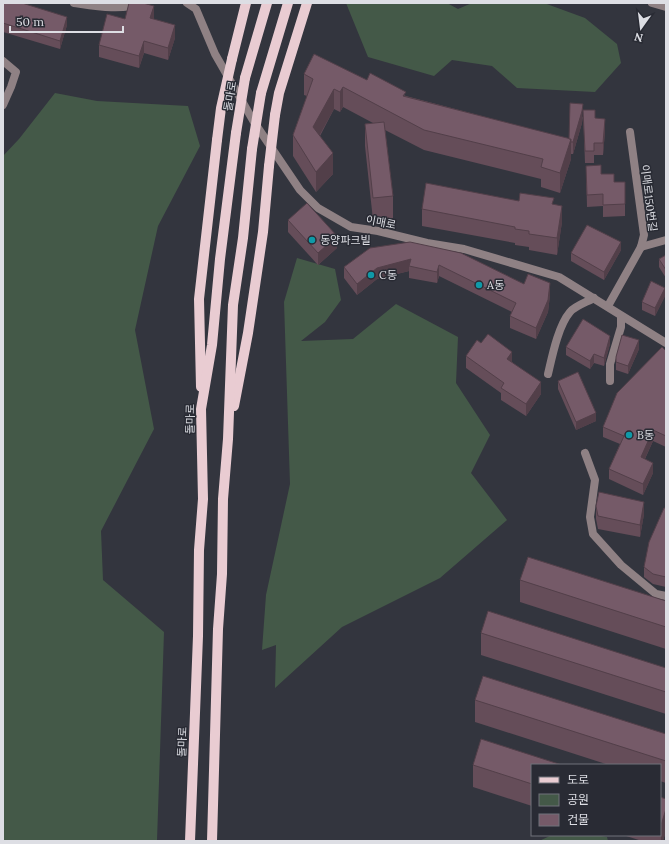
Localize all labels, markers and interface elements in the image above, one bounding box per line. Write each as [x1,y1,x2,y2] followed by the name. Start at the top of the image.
[10,8,123,34] scale bar
[621,8,661,48] north arrow
[16,14,44,29] text: 50 m
[632,30,644,46] text: N
[221,80,239,112] street label: 돌마로
[638,164,660,232] street label: 이매로150번길
[365,212,397,232] street label: 이매로
[320,233,371,247] place label: 동양파크빌
[307,235,317,245] marker: 동양파크빌
[379,268,397,282] place label: C동
[366,270,376,280] marker: C동
[486,278,504,292] place label: A동
[474,280,484,290] marker: A동
[183,404,197,434] street label: 돌마로
[637,428,654,442] place label: B동
[624,430,634,440] marker: B동
[174,727,190,757] street label: 돌마로
[531,764,661,836] legend
[567,772,589,787] text: 도로
[567,792,589,807] text: 공원
[567,812,589,827] text: 건물

